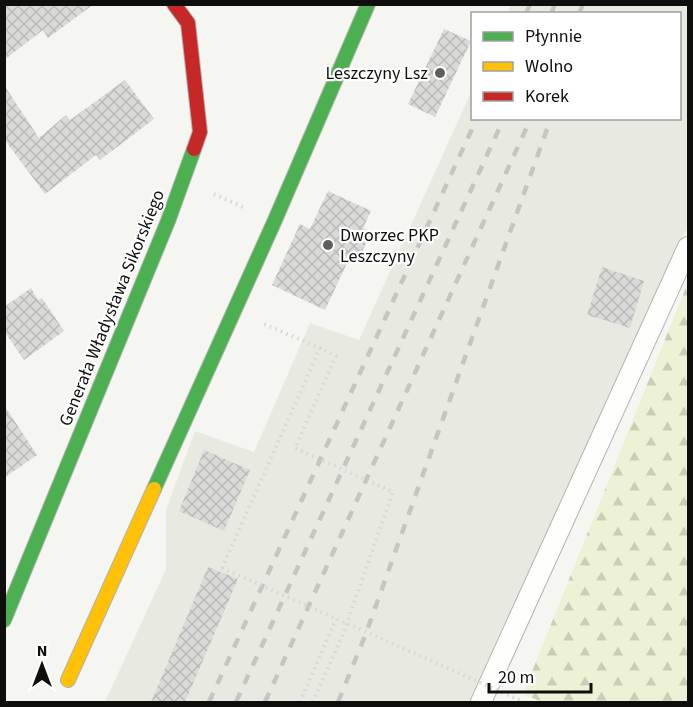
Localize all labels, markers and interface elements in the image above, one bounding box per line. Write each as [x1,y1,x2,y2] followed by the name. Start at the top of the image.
[471,12,681,120] legend
[525,24,582,49] text: Płynnie
[525,54,573,79] text: Wolno
[326,61,428,86] place label: Leszczyny Lsz
[433,66,447,80] marker: Leszczyny Lsz
[525,84,569,109] text: Korek
[53,186,171,430] street label: Generała Władysława Sikorskiego
[340,223,439,269] place label: Dworzec PKP Leszczyny
[321,238,335,252] marker: Dworzec PKP Leszczyny
[12,635,72,695] north arrow
[37,640,47,662] text: N
[489,656,591,694] scale bar
[498,665,534,690] text: 20 m

